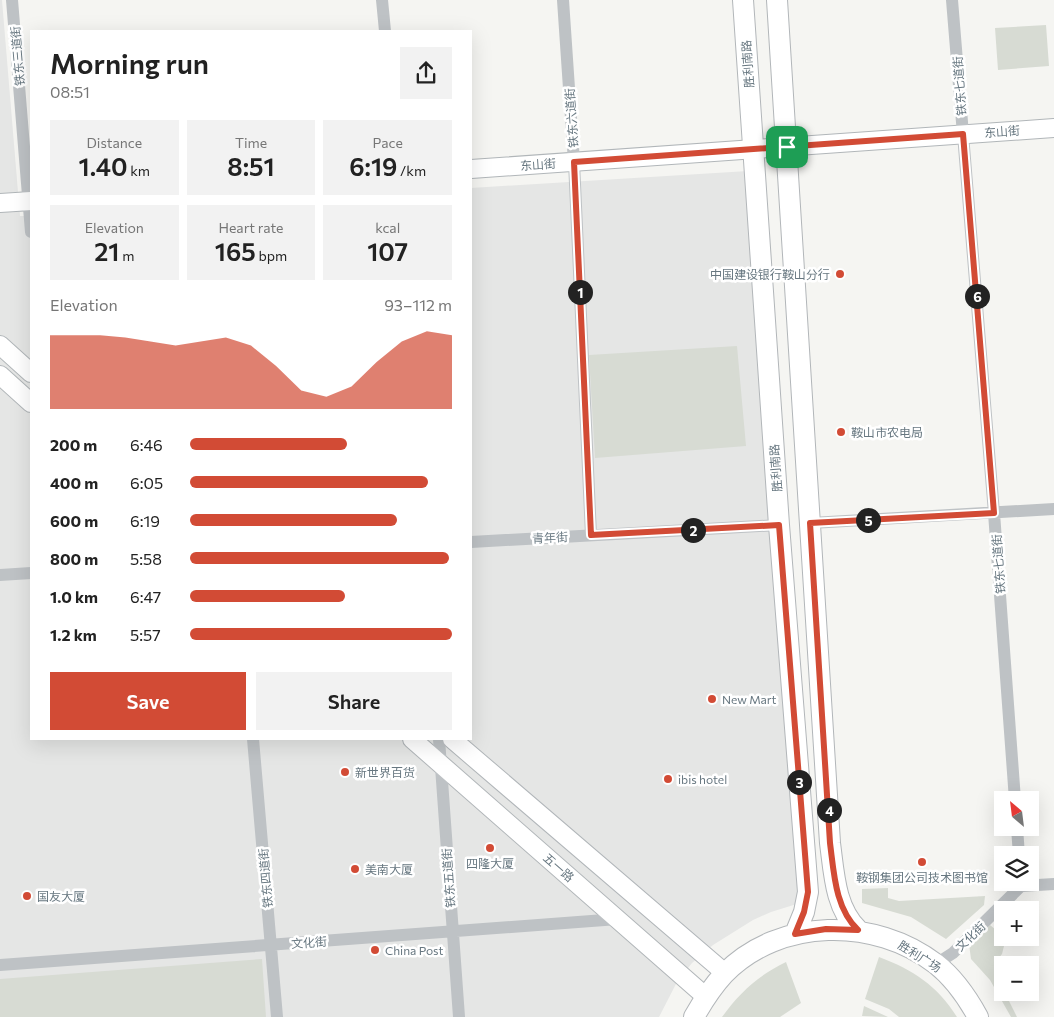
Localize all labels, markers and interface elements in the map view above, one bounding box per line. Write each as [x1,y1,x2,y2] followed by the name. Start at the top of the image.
[7,25,27,87] street label: 铁东三道街
[738,40,756,88] street label: 胜利南路
[50,46,209,80] text: Morning run
[400,47,452,99] button: share
[950,56,968,116] street label: 铁东七道街
[50,82,90,101] text: 08:51
[562,88,580,148] street label: 铁东六道街
[984,123,1020,139] street label: 东山街
[766,126,808,168] pin
[773,133,801,161] icon: arrive
[87,134,142,151] text: Distance
[235,134,267,151] text: Time
[372,134,403,151] text: Pace
[79,151,128,181] text: 1.40
[227,151,275,181] text: 8:51
[349,151,397,181] text: 6:19
[520,156,556,172] street label: 东山街
[128,162,150,179] text: km
[397,162,426,179] text: /km
[85,219,144,236] text: Elevation
[218,219,284,236] text: Heart rate
[375,219,400,236] text: kcal
[94,236,119,266] text: 21
[215,236,256,266] text: 165
[367,236,408,266] text: 107
[119,247,134,264] text: m
[256,247,287,264] text: bpm
[710,267,830,281] place label: 中国建设银行鞍山分行
[834,268,846,280] marker: 中国建设银行鞍山分行
[568,280,592,304] pin: 1
[577,284,584,301] text: 1
[964,284,990,308] pin: 6
[973,288,982,305] text: 6
[50,295,118,314] text: Elevation
[384,295,452,314] text: 93–112 m
[851,425,923,439] place label: 鞍山市农电局
[835,426,847,438] marker: 鞍山市农电局
[50,435,97,454] text: 200 m
[130,435,163,454] text: 6:46
[766,444,784,492] street label: 胜利南路
[50,473,98,492] text: 400 m
[130,473,163,492] text: 6:05
[856,508,880,532] pin: 5
[50,511,98,530] text: 600 m
[130,511,160,530] text: 6:19
[864,512,873,529] text: 5
[680,518,706,542] pin: 2
[690,522,697,539] text: 2
[532,529,568,545] street label: 青年街
[989,534,1007,594] street label: 铁东七道街
[50,549,98,568] text: 800 m
[130,549,162,568] text: 5:58
[50,587,98,606] text: 1.0 km
[130,587,161,606] text: 6:47
[50,625,97,644] text: 1.2 km
[130,625,161,644] text: 5:57
[50,672,246,730] button: Save
[256,672,452,730] button: Share
[722,692,777,706] place label: New Mart
[706,693,718,705] marker: New Mart
[355,765,415,779] place label: 新世界百货
[339,766,351,778] marker: 新世界百货
[786,770,812,794] pin: 3
[678,772,727,786] place label: ibis hotel
[662,773,674,785] marker: ibis hotel
[795,774,804,791] text: 3
[994,791,1039,836] north arrow
[994,791,1039,1001] map controls
[816,798,842,822] pin: 4
[825,802,834,819] text: 4
[484,842,496,854] marker: 四隆大厦
[994,846,1039,891] button: layers
[255,847,275,909] street label: 铁东四道街
[439,848,457,908] street label: 铁东五道街
[541,850,577,884] street label: 五一路
[466,856,514,870] place label: 四隆大厦
[916,856,928,868] marker: 鞍钢集团公司技术图书馆
[365,862,413,876] place label: 美南大厦
[349,863,361,875] marker: 美南大厦
[856,870,988,884] place label: 鞍钢集团公司技术图书馆
[37,889,85,903] place label: 国友大厦
[21,890,33,902] marker: 国友大厦
[994,901,1039,946] button: +
[952,918,988,954] street label: 文化街
[291,934,327,950] street label: 文化街
[896,937,944,975] street label: 胜利广场
[385,943,443,957] place label: China Post
[369,944,381,956] marker: China Post
[994,956,1039,1001] button: −

